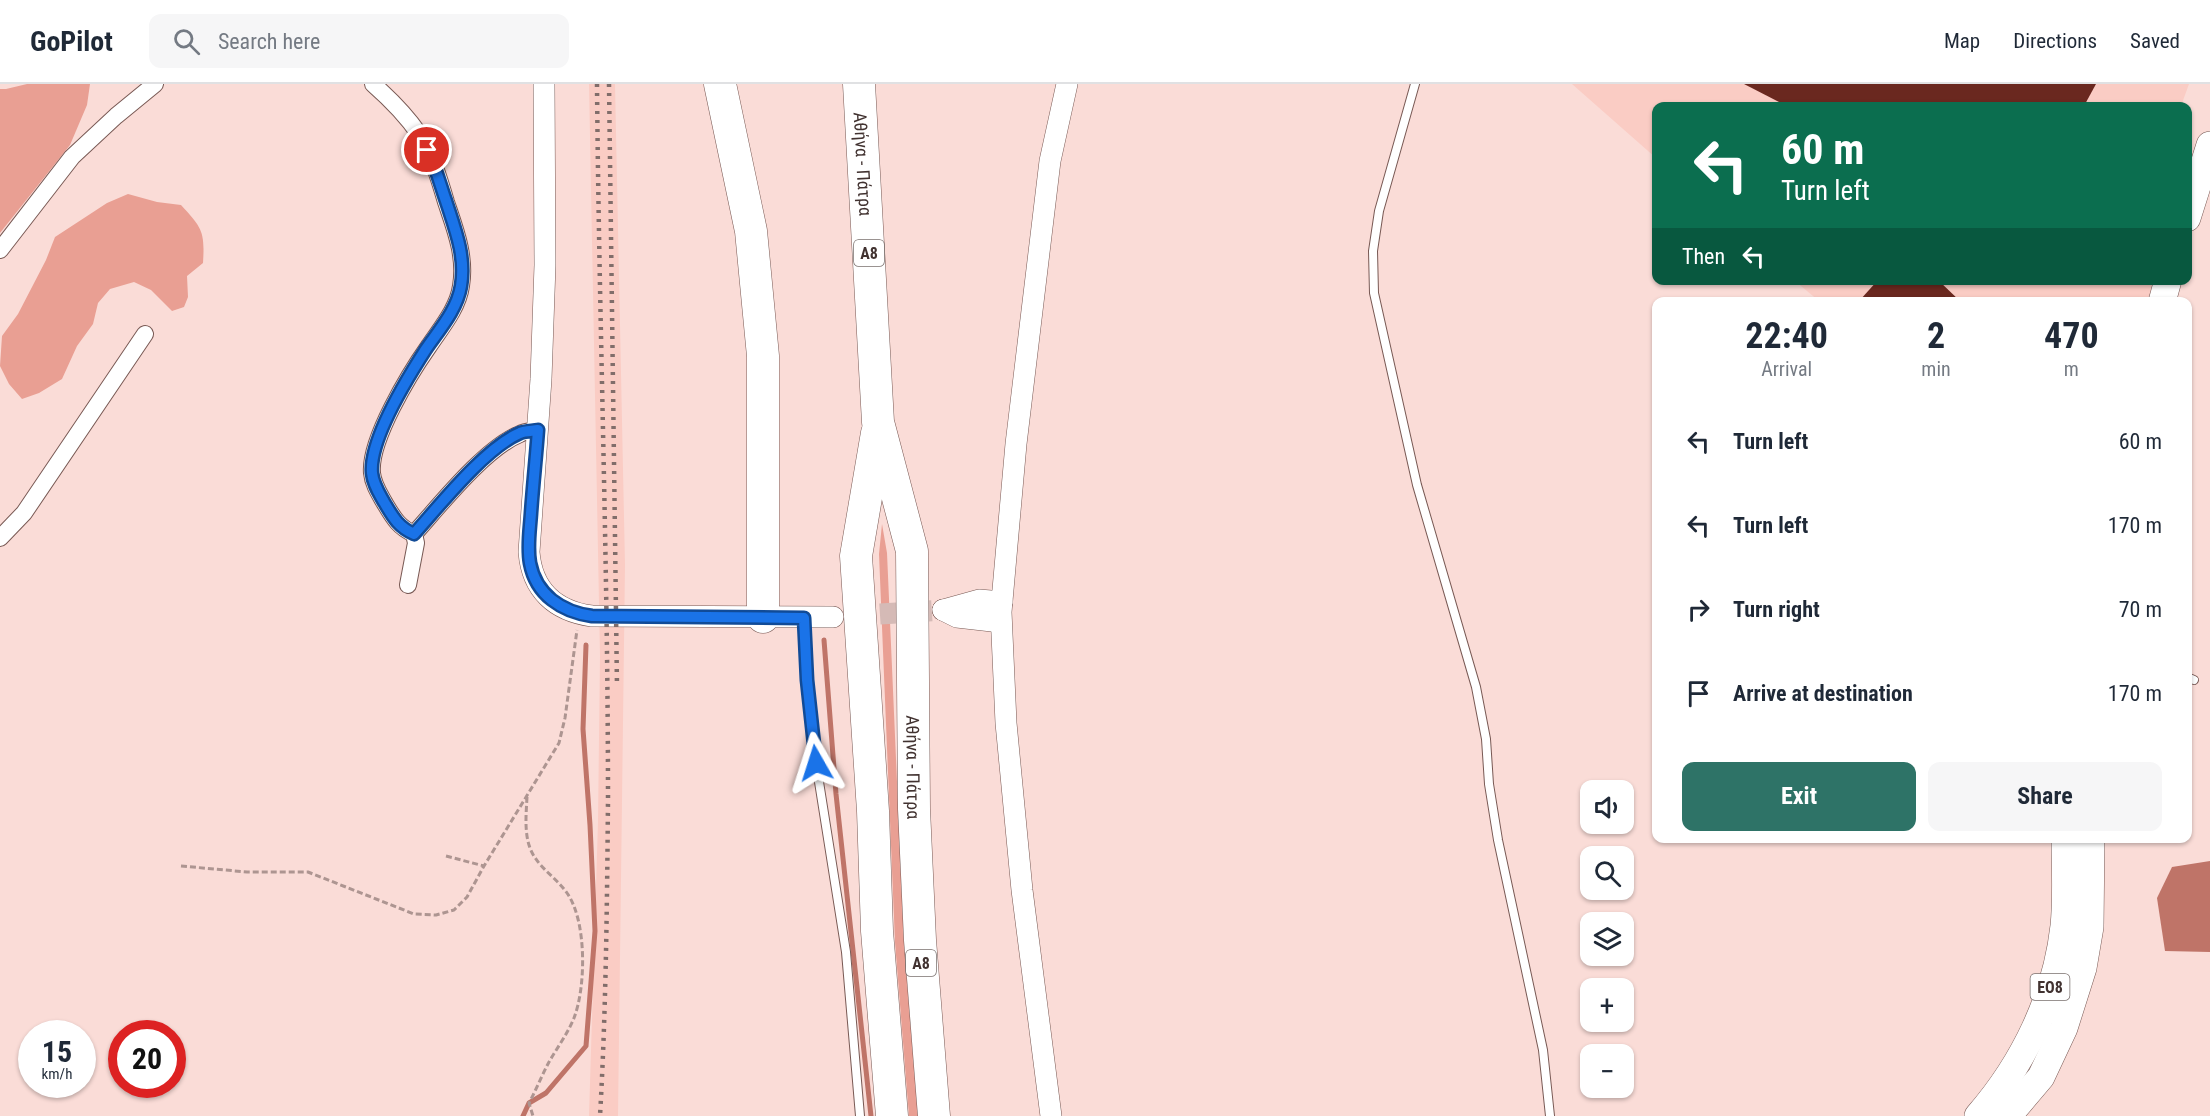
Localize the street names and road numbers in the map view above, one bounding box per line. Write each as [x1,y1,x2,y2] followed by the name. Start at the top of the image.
[850,111,877,216] street label: Αθήνα - Πάτρα
[854,240,884,266] road number: Α8
[903,715,925,820] street label: Αθήνα - Πάτρα
[906,950,936,976] road number: Α8
[2030,974,2070,1000] road number: ΕΟ8

